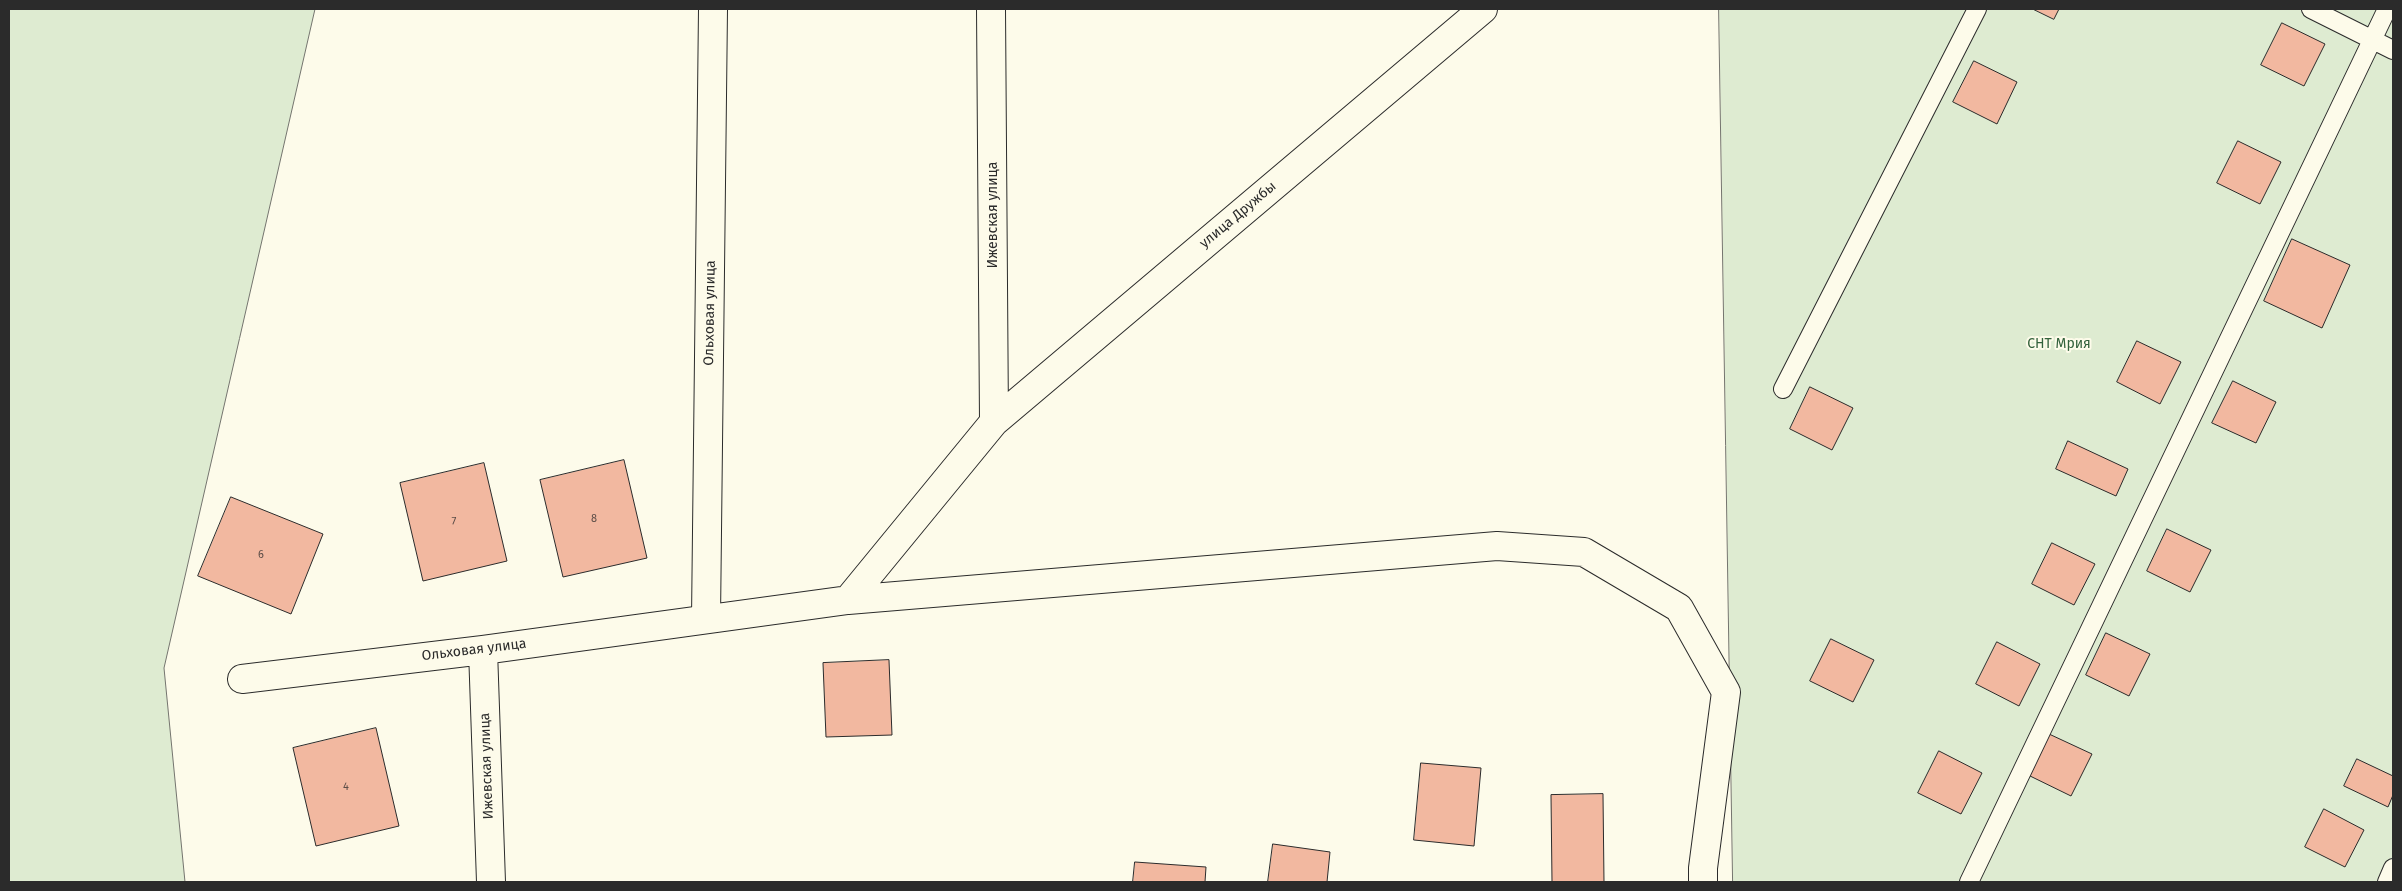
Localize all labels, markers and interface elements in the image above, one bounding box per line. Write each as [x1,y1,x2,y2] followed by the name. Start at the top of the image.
[985,162,1001,268] street label: Ижевская улица
[1196,178,1280,252] street label: улица Дружбы
[701,260,719,366] street label: Ольховая улица
[2027,336,2091,352] park label: СНТ Мрия
[591,512,597,526] house number: 8
[452,515,456,529] house number: 7
[258,548,264,562] house number: 6
[421,635,527,665] street label: Ольховая улица
[477,712,497,820] street label: Ижевская улица
[343,780,349,794] house number: 4

